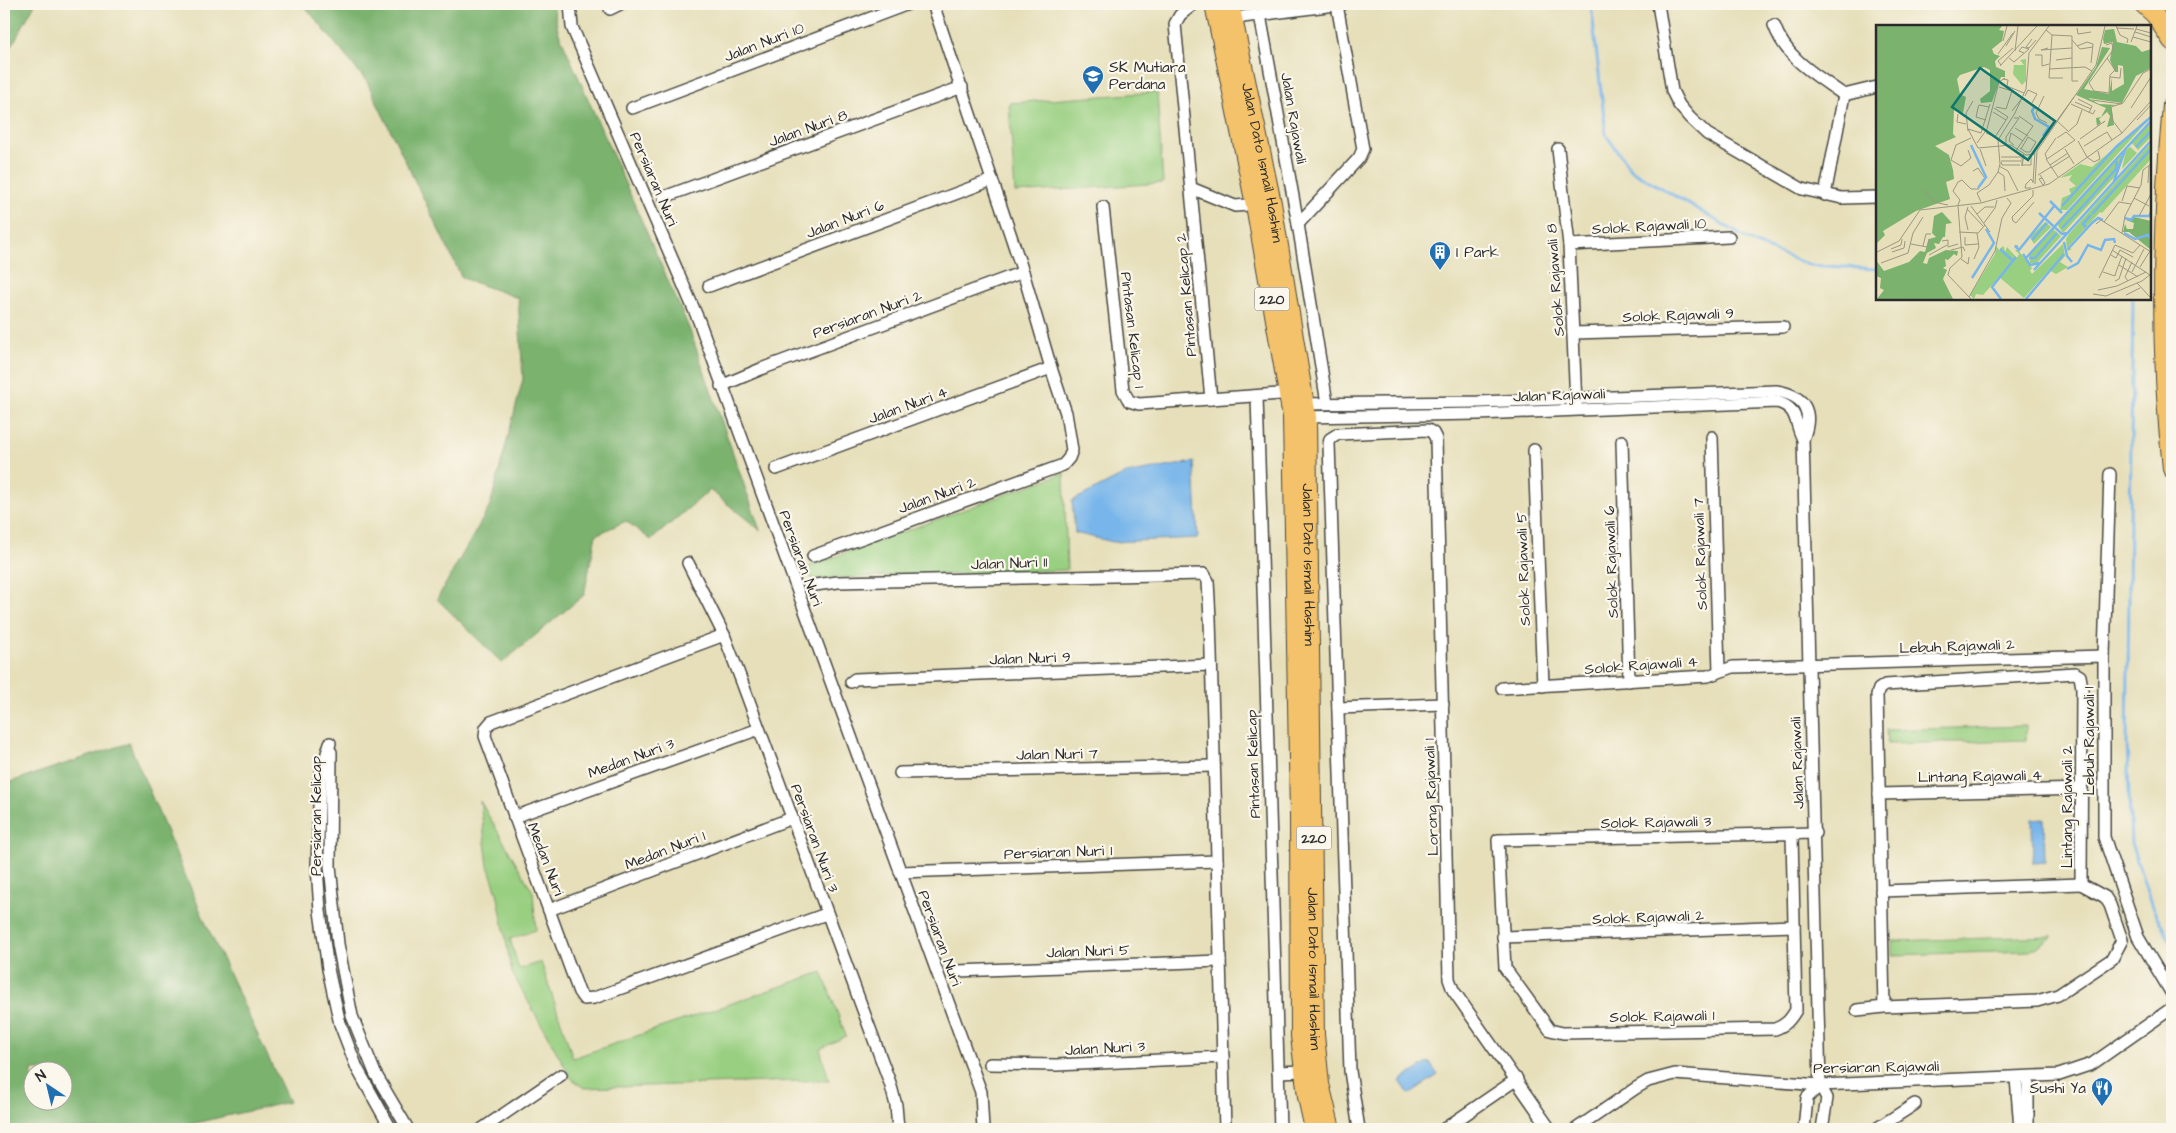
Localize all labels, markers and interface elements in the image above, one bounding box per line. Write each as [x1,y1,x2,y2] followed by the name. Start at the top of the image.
[721,17,808,67] street label: Jalan Nuri 10
[1876,25,2151,300] inset map
[1109,57,1186,95] place label: SK Mutiara Perdana
[1081,64,1105,95] school or university icon: SK Mutiara Perdana
[1275,71,1312,166] street label: Jalan Rajawali
[1236,81,1288,244] street label: Jalan Dato Ismail Hashim
[766,104,851,152] street label: Jalan Nuri 8
[624,129,683,230] street label: Persiaran Nuri
[803,195,888,244] street label: Jalan Nuri 6
[1591,213,1707,240] street label: Solok Rajawali 10
[1541,223,1570,337] street label: Solok Rajawali 8
[1171,232,1202,357] street label: Pintasan Kelicap 2
[1428,240,1452,271] building icon: I Park
[1456,242,1499,263] place label: I Park
[1115,271,1150,389] street label: Pintasan Kelicap 1
[810,285,925,344] street label: Persiaran Nuri 2
[1254,288,1290,310] road number: 220
[1622,303,1734,328] street label: Solok Rajawali 9
[866,381,951,430] street label: Jalan Nuri 4
[1513,383,1606,408] street label: Jalan Rajawali
[895,472,979,519] street label: Jalan Nuri 2
[1297,483,1320,646] street label: Jalan Dato Ismail Hashim
[1688,497,1713,610] street label: Solok Rajawali 7
[1599,505,1624,619] street label: Solok Rajawali 6
[773,507,828,610] street label: Persiaran Nuri
[1511,511,1536,626] street label: Solok Rajawali 5
[970,552,1048,575] street label: Jalan Nuri 11
[1899,634,2016,659] street label: Lebuh Rajawali 2
[989,647,1071,670] street label: Jalan Nuri 9
[1584,651,1698,680] street label: Solok Rajawali 4
[2079,686,2100,795] street label: Lebuh Rajawali 1
[1241,709,1266,819] street label: Pintasan Kelicap
[1785,716,1810,809] street label: Jalan Rajawali
[585,733,678,784] street label: Medan Nuri 3
[1419,738,1445,856] street label: Lorong Rajawali 1
[1016,743,1098,766] street label: Jalan Nuri 7
[2057,745,2079,868] street label: Lintang Rajawali 2
[306,756,327,876] street label: Persiaran Kelicap
[1918,765,2042,789] street label: Lintang Rajawali 4
[785,781,844,896] street label: Persiaran Nuri 3
[1600,811,1712,834] street label: Solok Rajawali 3
[522,820,569,900] street label: Medan Nuri
[622,825,709,875] street label: Medan Nuri 1
[1296,826,1332,850] road number: 220
[1004,840,1113,865] street label: Persiaran Nuri 1
[912,887,967,990] street label: Persiaran Nuri
[1302,887,1326,1051] street label: Jalan Dato Ismail Hashim
[1592,905,1705,930] street label: Solok Rajawali 2
[1046,940,1130,963] street label: Jalan Nuri 5
[1609,1005,1715,1028] street label: Solok Rajawali 1
[1064,1036,1146,1061] street label: Jalan Nuri 3
[1813,1056,1940,1079] street label: Persiaran Rajawali
[22,1060,72,1110] north arrow
[32,1065,51,1087] text: N
[2090,1076,2114,1107] restaurant icon: Sushi Ya
[2030,1078,2086,1099] place label: Sushi Ya

